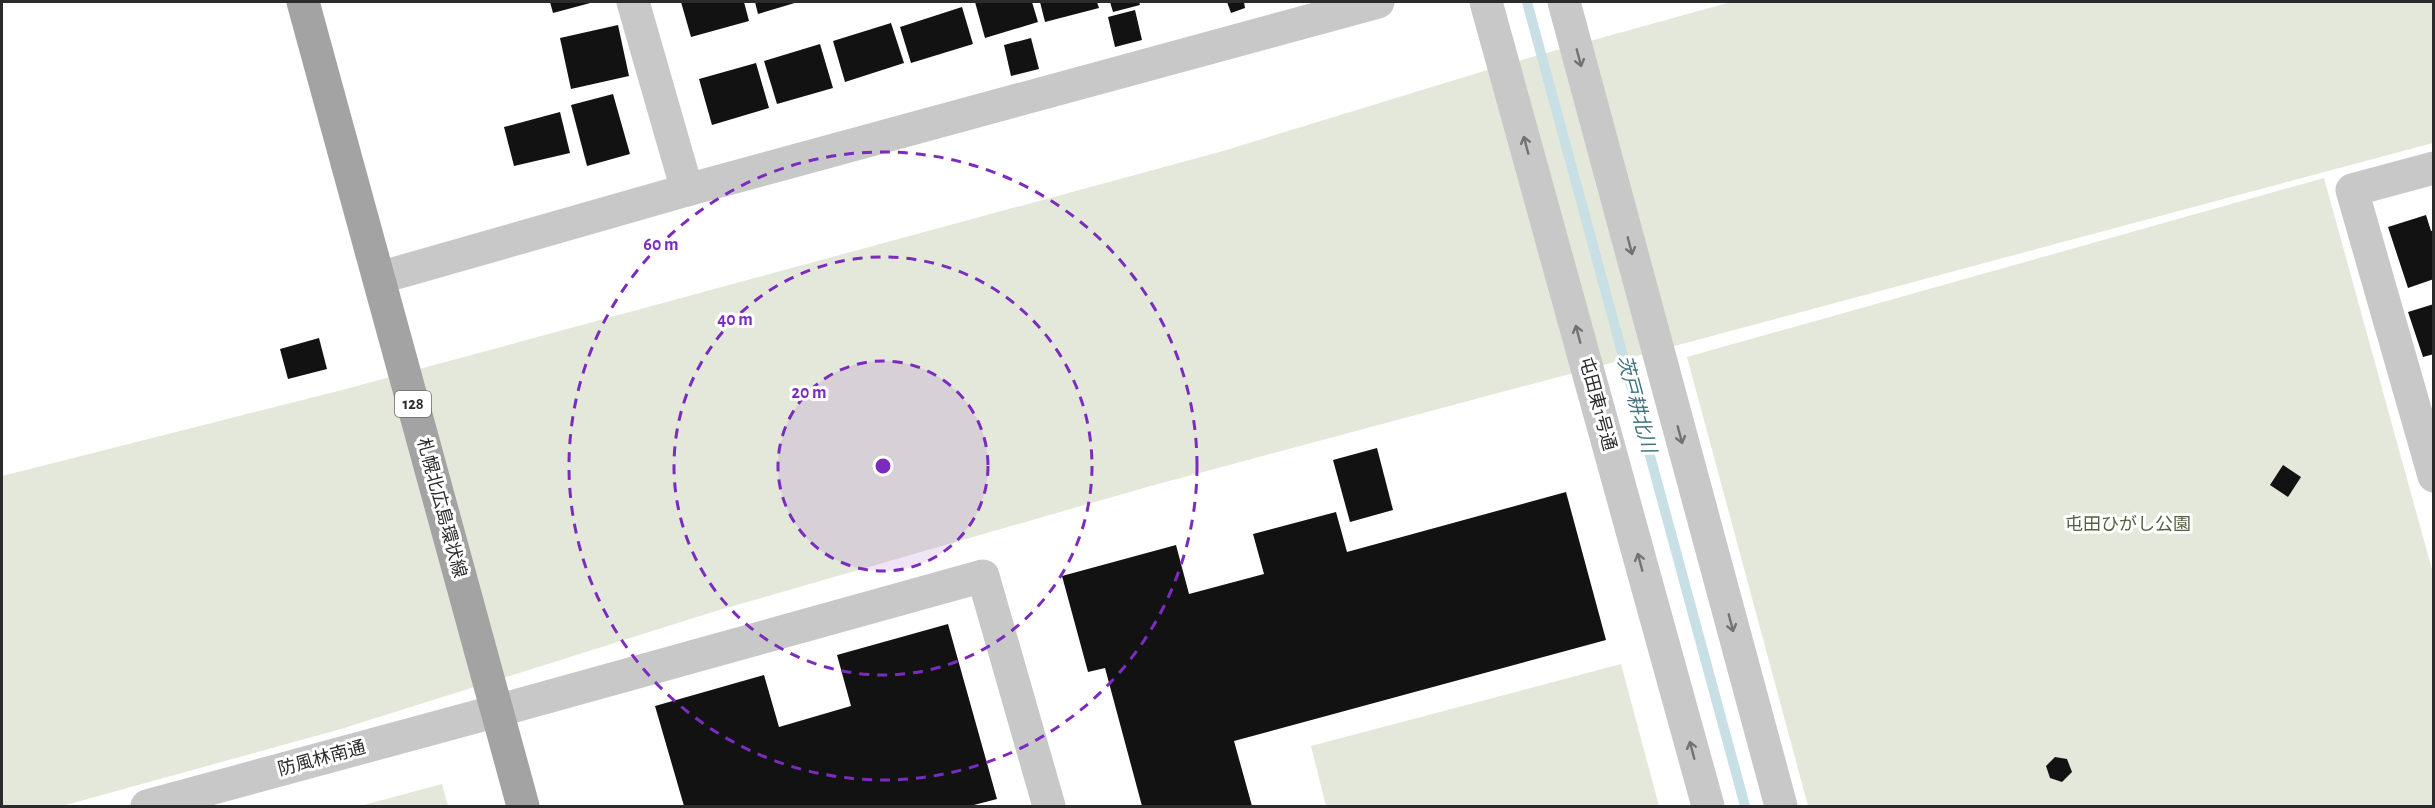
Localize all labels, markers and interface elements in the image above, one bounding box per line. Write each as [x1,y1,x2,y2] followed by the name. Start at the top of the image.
[1574,48,1585,67] one-way arrow
[1520,136,1531,155] one-way arrow
[643,236,679,254] text: 60 m
[1624,236,1636,255] one-way arrow
[717,311,753,329] text: 40 m
[1571,324,1583,343] one-way arrow
[1613,353,1660,457] water label: 茨戸耕北川
[1576,355,1619,453] street label: 屯田東1号通
[791,384,827,402] text: 20 m
[395,391,431,417] road number: 128
[1675,425,1687,444] one-way arrow
[414,436,470,580] street label: 札幌北広島環状線
[873,456,893,476] centre of rings
[2065,514,2191,534] park label: 屯田ひがし公園
[1634,553,1646,572] one-way arrow
[1726,613,1737,632] one-way arrow
[276,738,368,779] street label: 防風林南通
[1686,741,1697,760] one-way arrow

